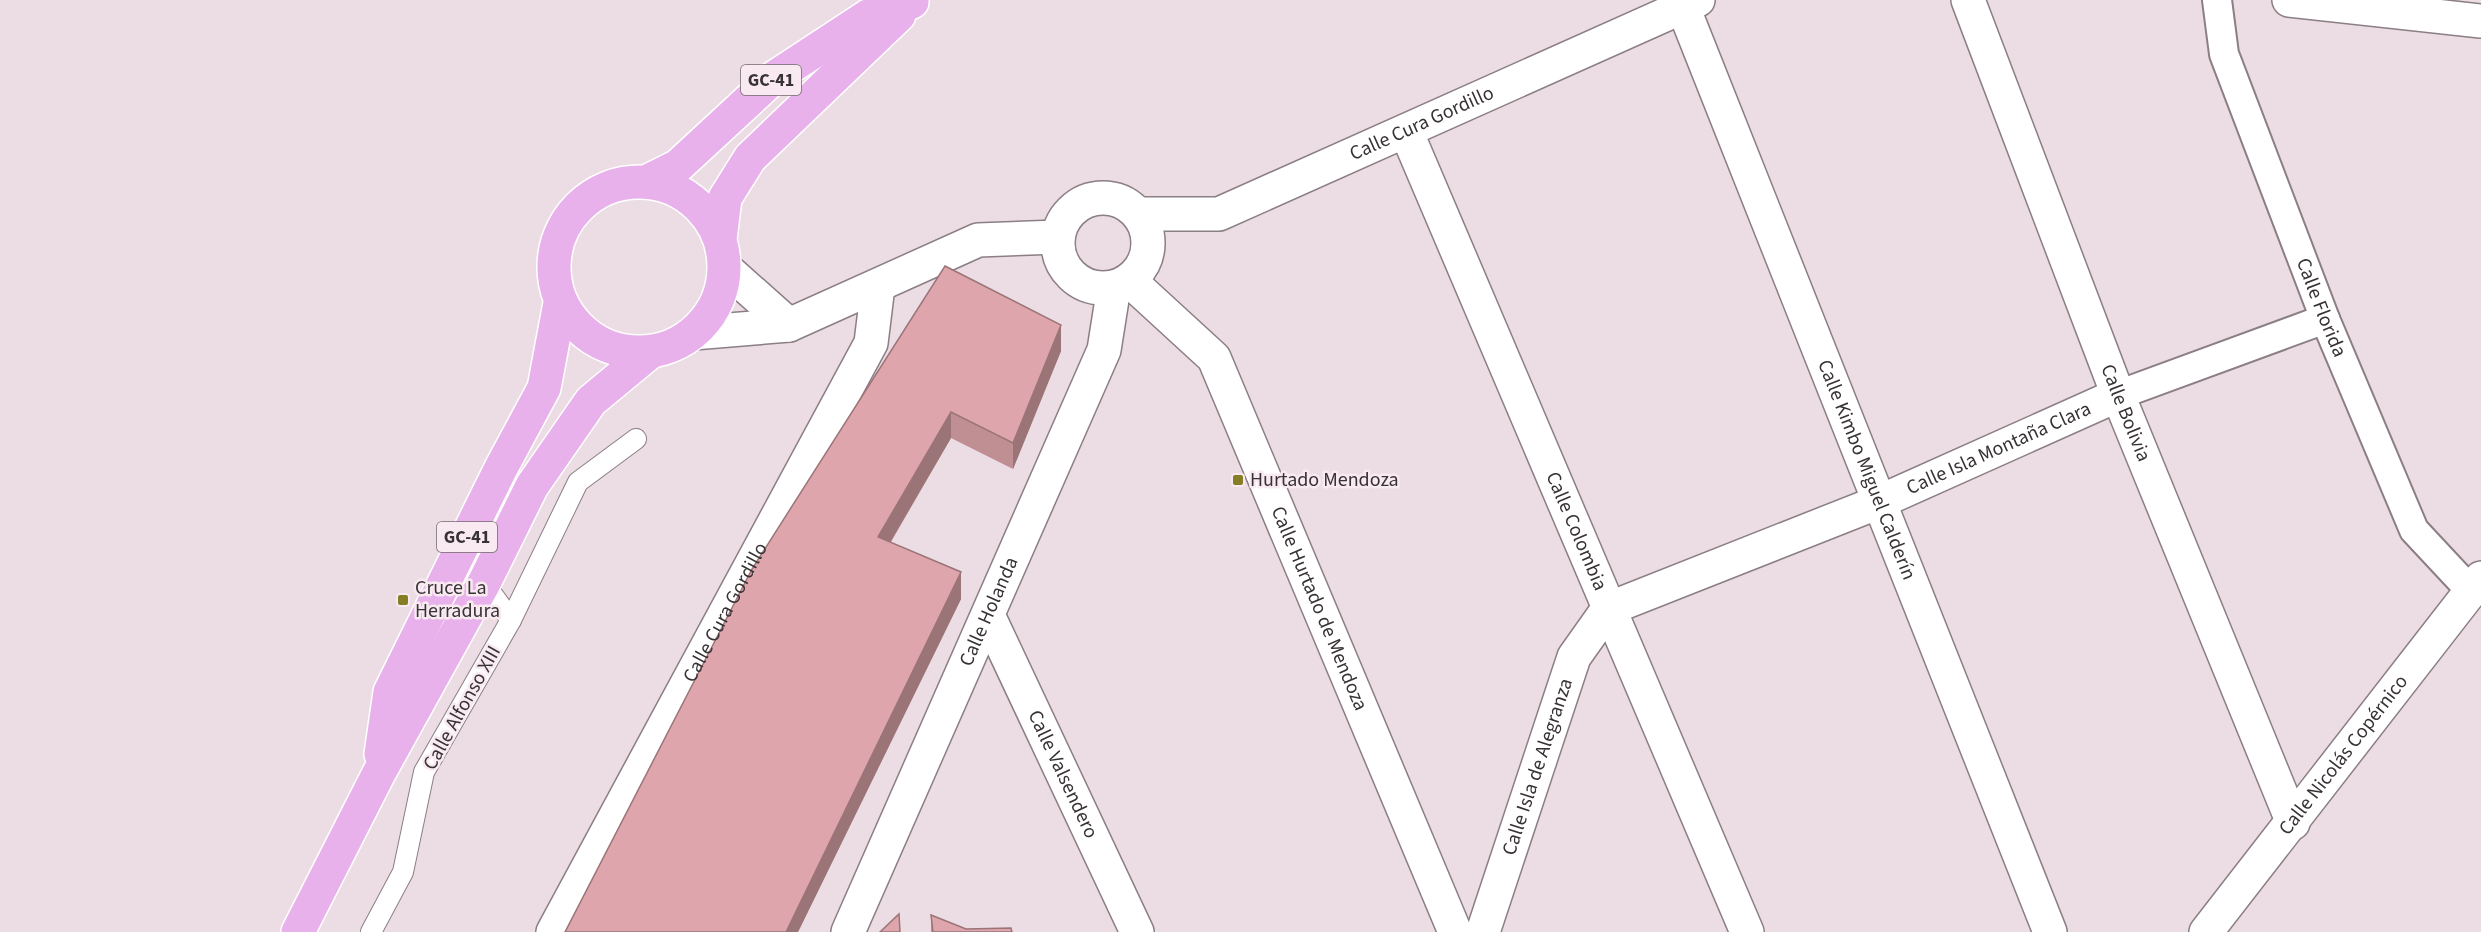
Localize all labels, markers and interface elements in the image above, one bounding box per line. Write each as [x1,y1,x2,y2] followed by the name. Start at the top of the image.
[741,65,801,95] road number: GC-41
[1345,79,1498,168] street label: Calle Cura Gordillo
[2289,254,2354,362] street label: Calle Florida
[1810,356,1923,584] street label: Calle Kimbo Miguel Calderín
[2094,360,2158,466] street label: Calle Bolivia
[1902,395,2095,502] street label: Calle Isla Montaña Clara
[1250,466,1399,494] place label: Hurtado Mendoza
[1539,468,1614,595] street label: Calle Colombia
[1231,473,1245,487] marker: Hurtado Mendoza
[1264,502,1375,715] street label: Calle Hurtado de Mendoza
[437,522,497,552] road number: GC-41
[676,538,775,688] street label: Calle Cura Gordillo
[953,552,1025,671] street label: Calle Holanda
[415,574,500,625] place label: Cruce La Herradura
[396,593,410,607] marker: Cruce La Herradura
[416,641,508,775] street label: Calle Alfonso XIII
[2272,669,2415,841] street label: Calle Nicolás Copérnico
[1495,675,1580,859] street label: Calle Isla de Alegranza
[1021,706,1105,843] street label: Calle Valsendero

